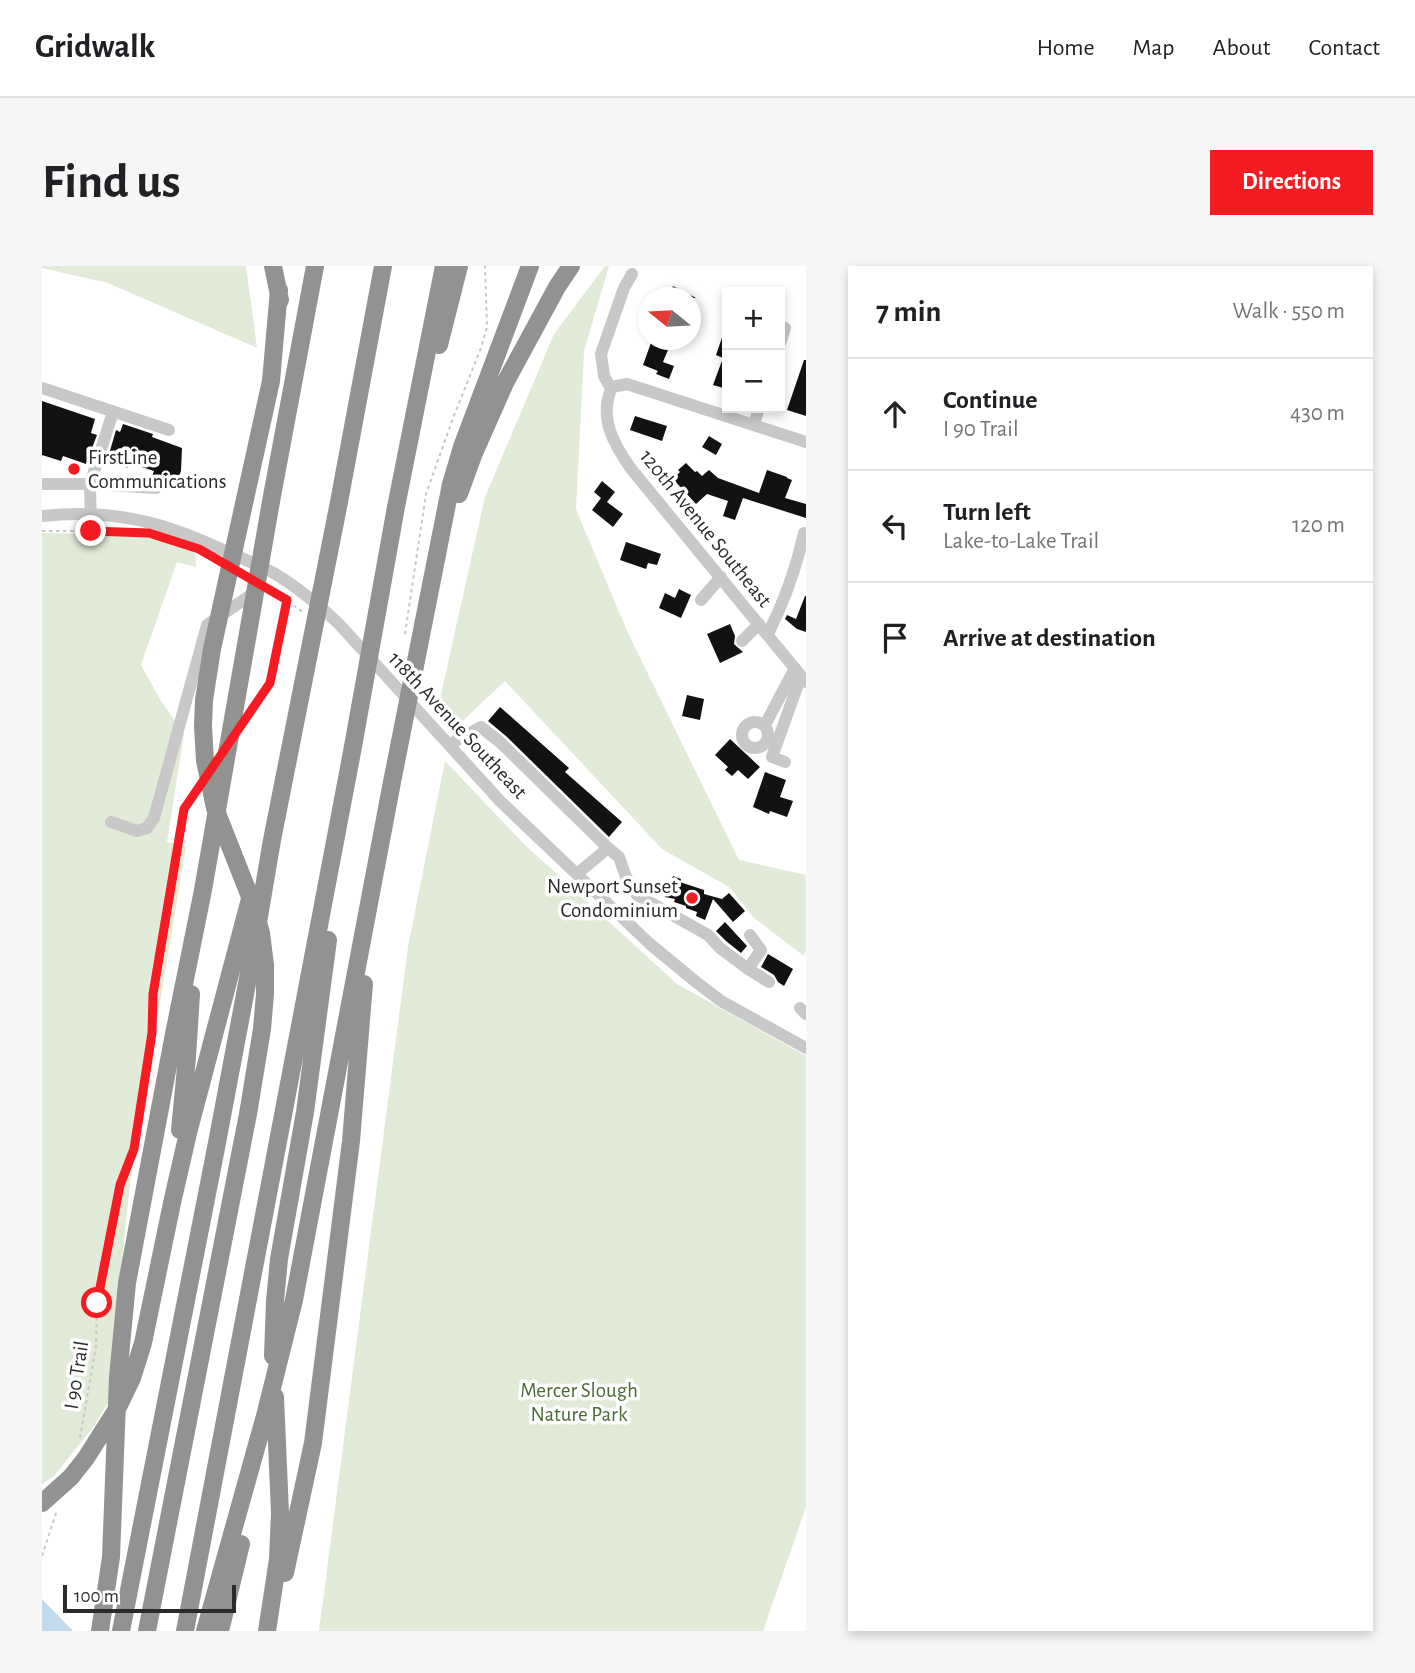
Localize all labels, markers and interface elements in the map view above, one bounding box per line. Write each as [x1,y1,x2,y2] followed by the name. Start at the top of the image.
[35,31,155,64] text: Gridwalk
[1037,36,1095,60] text: Home
[1133,36,1175,60] text: Map
[1213,36,1270,60] text: About
[1308,36,1380,60] text: Contact
[1210,150,1373,215] button: Directions
[42,158,181,207] text: Find us
[638,287,701,350] north arrow
[722,287,785,413] map controls
[722,287,785,350] button: +
[876,297,941,327] text: 7 min
[1232,300,1345,323] text: Walk · 550 m
[722,350,785,413] button: −
[943,387,1038,413] text: Continue
[876,395,914,433] icon: ahead
[1290,402,1345,425] text: 430 m
[943,418,1019,441] text: I 90 Trail
[636,446,776,611] street label: 120th Avenue Southeast
[88,447,226,492] place label: FirstLine Communications
[66,461,82,477] marker: FirstLine Communications
[943,499,1031,525] text: Turn left
[876,507,914,545] icon: left
[1292,514,1345,537] text: 120 m
[75,515,106,546] route end
[943,530,1099,553] text: Lake-to-Lake Trail
[876,619,914,657] icon: arrive
[943,625,1156,651] text: Arrive at destination
[384,648,531,803] street label: 118th Avenue Southeast
[547,876,678,921] place label: Newport Sunset Condominium
[684,890,700,906] marker: Newport Sunset Condominium
[81,1287,112,1318] route start
[61,1339,92,1411] street label: I 90 Trail
[520,1380,638,1425] park label: Mercer Slough Nature Park
[63,1582,236,1614] scale bar
[74,1587,119,1606] text: 100 m

